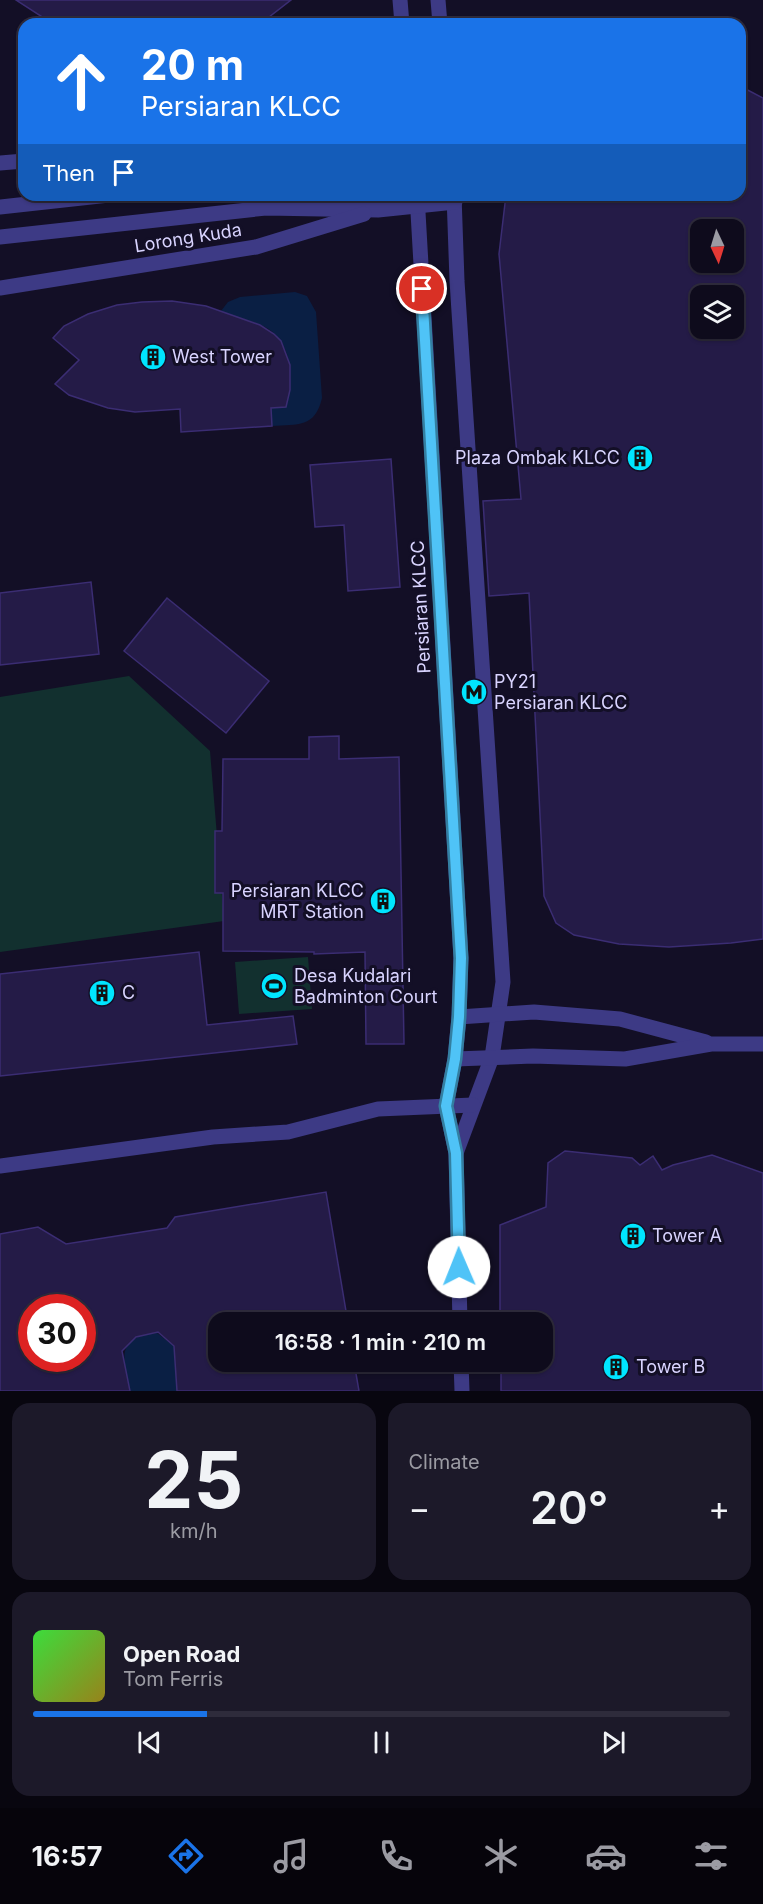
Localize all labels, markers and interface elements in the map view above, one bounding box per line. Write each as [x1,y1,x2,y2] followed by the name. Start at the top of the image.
[141,39,244,90] text: 20 m
[42,42,120,120] icon: ahead
[141,90,341,123] text: Persiaran KLCC
[107,156,140,189] icon: arrive
[42,160,95,186] text: Then
[133,219,243,256] street label: Lorong Kuda
[690,219,744,273] north arrow
[690,219,744,339] map controls
[396,263,447,314] pin
[405,272,438,305] icon: arrive
[690,285,744,339] button: layers
[138,342,168,372] building icon: West Tower
[172,346,272,367] place label: West Tower
[625,443,655,473] building icon: Plaza Ombak KLCC
[455,447,620,468] place label: Plaza Ombak KLCC
[407,540,434,674] street label: Persiaran KLCC
[494,671,627,713] place label: PY21 Persiaran KLCC
[459,677,489,707] metro station icon: PY21 Persiaran KLCC
[231,880,364,922] place label: Persiaran KLCC MRT Station
[368,886,398,916] building icon: Persiaran KLCC MRT Station
[294,965,438,1007] place label: Desa Kudalari Badminton Court
[259,971,289,1001] sports icon: Desa Kudalari Badminton Court
[87,978,117,1008] building icon: C
[122,982,135,1003] place label: C
[618,1221,648,1251] building icon: Tower A
[652,1225,722,1246] place label: Tower A
[427,1235,491,1299] position arrow
[18,1294,96,1372] speed limit sign: 30
[275,1329,486,1355] text: 16:58 · 1 min · 210 m
[601,1352,631,1382] building icon: Tower B
[636,1356,705,1377] place label: Tower B
[144,1432,243,1527] text: 25
[409,1450,480,1474] text: Climate
[530,1480,608,1535] text: 20°
[409,1488,430,1528] text: −
[708,1488,730,1528] text: +
[170,1519,218,1543] text: km/h
[123,1641,240,1667] text: Open Road
[123,1667,223,1691] text: Tom Ferris
[133,1726,166,1759] icon: previous
[365,1726,398,1759] icon: pause
[597,1726,630,1759] icon: next
[165,1835,207,1877] icon: directions
[270,1835,312,1877] icon: music
[375,1835,417,1877] icon: phone
[480,1835,522,1877] icon: climate
[585,1835,627,1877] icon: car
[690,1835,732,1877] icon: filters
[31,1840,103,1873] text: 16:57

